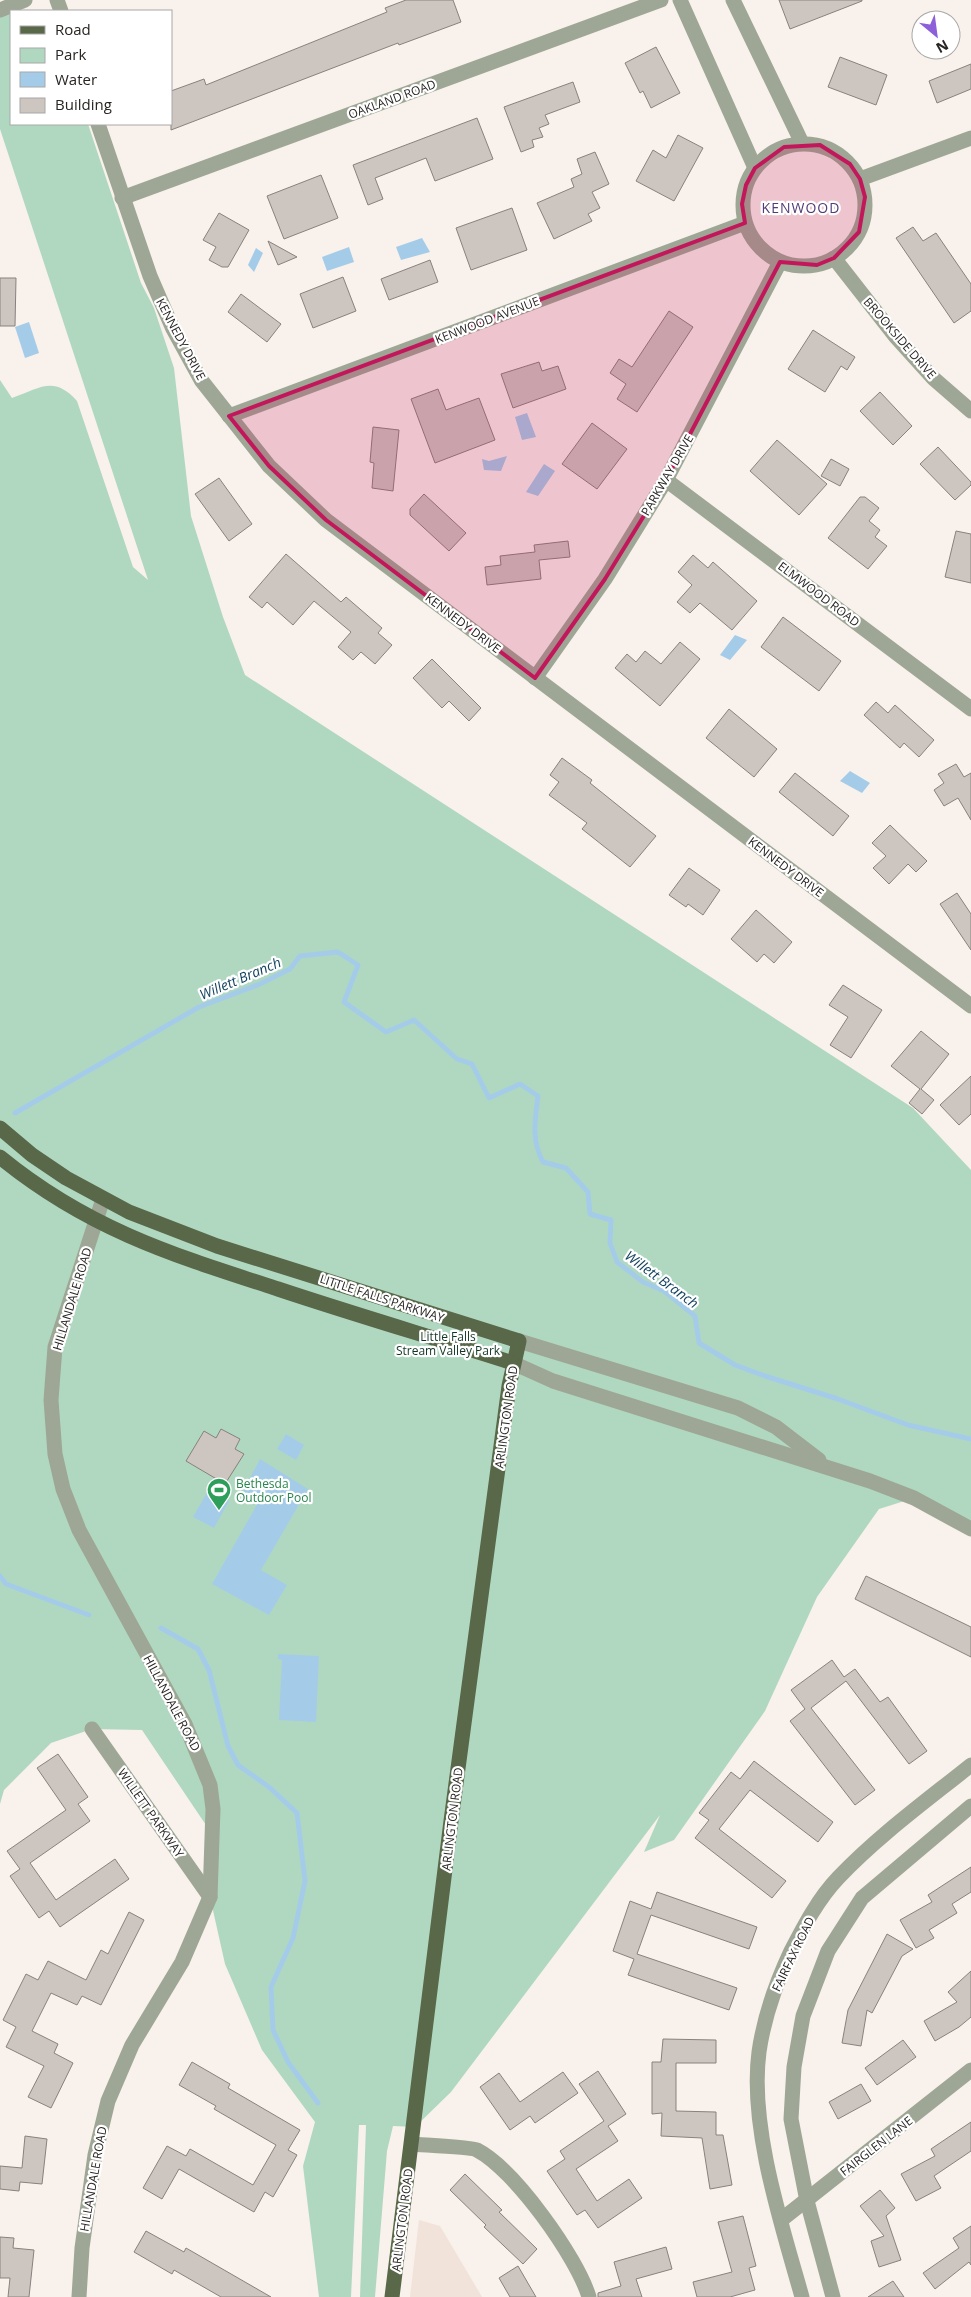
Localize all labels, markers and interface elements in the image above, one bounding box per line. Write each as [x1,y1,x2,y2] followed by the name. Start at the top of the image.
[10,10,172,125] legend
[911,10,961,60] north arrow
[55,19,91,39] text: Road
[933,36,952,58] text: N
[55,44,86,64] text: Park
[55,69,97,89] text: Water
[346,75,438,123] street label: OAKLAND ROAD
[55,94,112,114] text: Building
[762,198,840,217] district label: KENWOOD
[432,292,542,348] street label: KENWOOD AVENUE
[860,294,940,382] street label: BROOKSIDE DRIVE
[152,295,210,383] street label: KENNEDY DRIVE
[637,431,697,519] street label: PARKWAY DRIVE
[775,558,863,630] street label: ELMWOOD ROAD
[422,589,504,657] street label: KENNEDY DRIVE
[745,833,827,901] street label: KENNEDY DRIVE
[196,952,284,1004] water label: Willett Branch
[48,1245,96,1353] street label: HILLANDALE ROAD
[621,1246,703,1312] water label: Willett Branch
[318,1270,447,1326] street label: LITTLE FALLS PARKWAY
[396,1328,501,1359] park label: Little Falls Stream Valley Park
[490,1365,522,1469] street label: ARLINGTON ROAD
[236,1475,311,1506] place label: Bethesda Outdoor Pool
[206,1477,232,1511] sports icon: Bethesda Outdoor Pool
[139,1652,205,1754] street label: HILLANDALE ROAD
[114,1765,188,1861] street label: WILLETT PARKWAY
[437,1767,467,1871] street label: ARLINGTON ROAD
[768,1914,818,1994] street label: FAIRFAX ROAD
[836,2112,916,2180] street label: FAIRGLEN LANE
[75,2125,111,2233] street label: HILLANDALE ROAD
[387,2168,417,2272] street label: ARLINGTON ROAD

